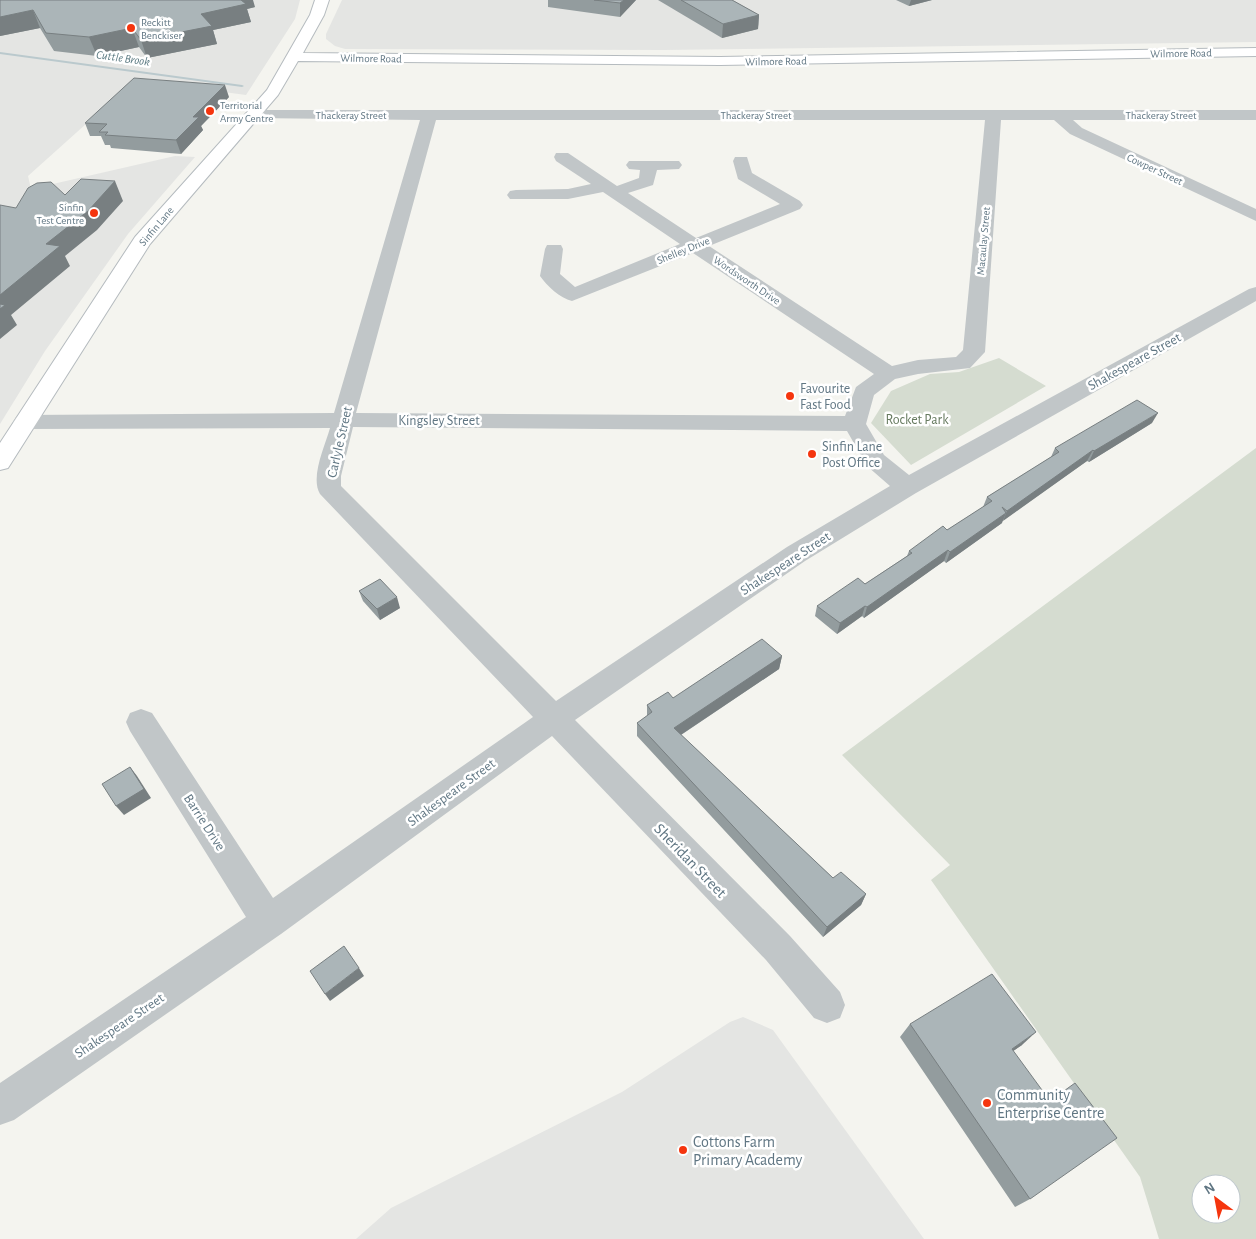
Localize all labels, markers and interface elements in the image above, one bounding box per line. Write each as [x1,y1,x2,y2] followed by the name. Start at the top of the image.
[141,17,183,41] place label: Reckitt Benckiser
[125,22,137,34] marker: Reckitt Benckiser
[1150,47,1212,60] street label: Wilmore Road
[95,48,151,68] water label: Cuttle Brook
[340,52,402,65] street label: Wilmore Road
[745,55,807,68] street label: Wilmore Road
[220,100,273,124] place label: Territorial Army Centre
[204,105,216,117] marker: Territorial Army Centre
[315,110,387,121] street label: Thackeray Street
[720,110,792,121] street label: Thackeray Street
[1125,110,1197,121] street label: Thackeray Street
[1125,152,1185,187] street label: Cowper Street
[37,202,84,226] place label: Sinfin Test Centre
[137,205,176,248] street label: Sinfin Lane
[975,206,992,276] street label: Macaulay Street
[88,207,100,219] marker: Sinfin Test Centre
[655,235,711,266] street label: Shelley Drive
[711,254,782,307] street label: Wordsworth Drive
[1086,330,1184,393] street label: Shakespeare Street
[800,382,851,412] place label: Favourite Fast Food
[784,390,796,402] marker: Favourite Fast Food
[325,405,355,479] street label: Carlyle Street
[885,413,949,427] park label: Rocket Park
[398,414,480,428] street label: Kingsley Street
[822,440,882,470] place label: Sinfin Lane Post Office
[806,448,818,460] marker: Sinfin Lane Post Office
[738,529,833,598] street label: Shakespeare Street
[405,756,498,829] street label: Shakespeare Street
[181,792,228,853] street label: Barrie Drive
[651,821,729,901] street label: Sheridan Street
[72,991,167,1061] street label: Shakespeare Street
[997,1087,1104,1121] place label: Community Enterprise Centre
[981,1097,993,1109] marker: Community Enterprise Centre
[693,1134,802,1169] place label: Cottons Farm Primary Academy
[677,1144,689,1156] marker: Cottons Farm Primary Academy
[1191,1174,1241,1224] north arrow
[1202,1180,1217,1197] text: N

